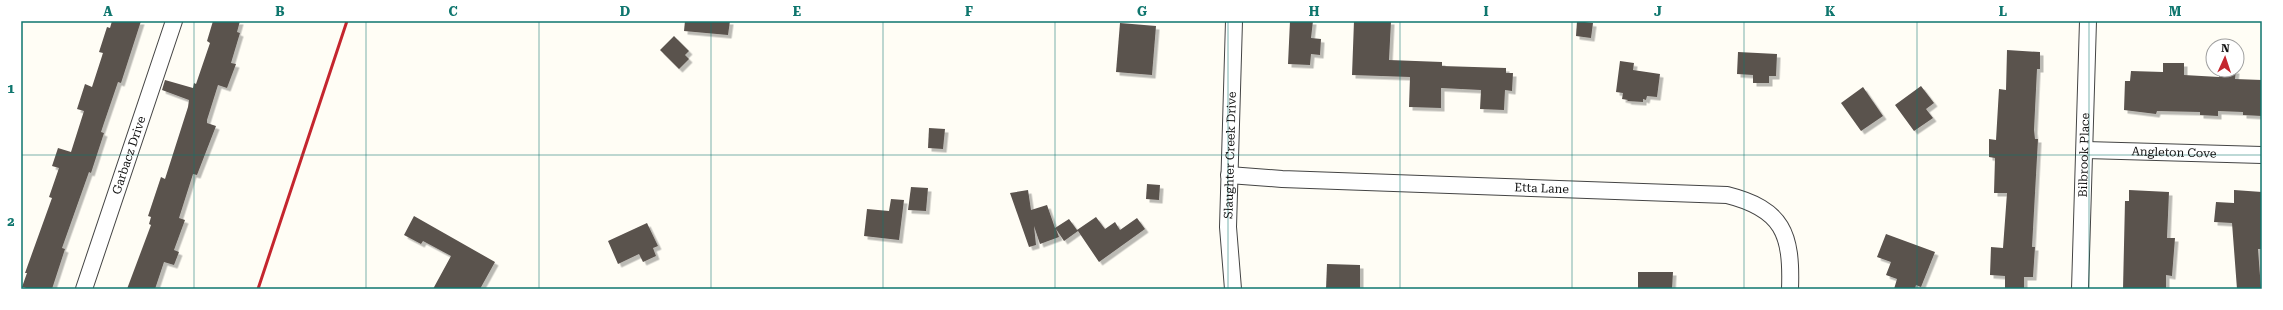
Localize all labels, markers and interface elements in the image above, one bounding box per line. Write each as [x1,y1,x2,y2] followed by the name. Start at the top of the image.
[103,4,113,19] text: A
[275,4,285,19] text: B
[448,4,458,19] text: C
[620,4,630,19] text: D
[793,4,801,19] text: E
[965,4,973,19] text: F
[1137,4,1147,19] text: G
[1309,4,1320,19] text: H
[1483,4,1489,19] text: I
[1654,4,1662,19] text: J
[1825,4,1836,19] text: K
[1999,4,2007,19] text: L
[2169,4,2182,19] text: M
[2205,38,2245,78] north arrow
[2221,42,2231,55] text: N
[7,81,15,96] text: 1
[1221,91,1239,219] street label: Slaughter Creek Drive
[2076,112,2092,198] street label: Bilbrook Place
[109,114,149,196] street label: Garbacz Drive
[2131,144,2217,161] street label: Angleton Cove
[1514,180,1570,196] street label: Etta Lane
[7,214,15,229] text: 2

